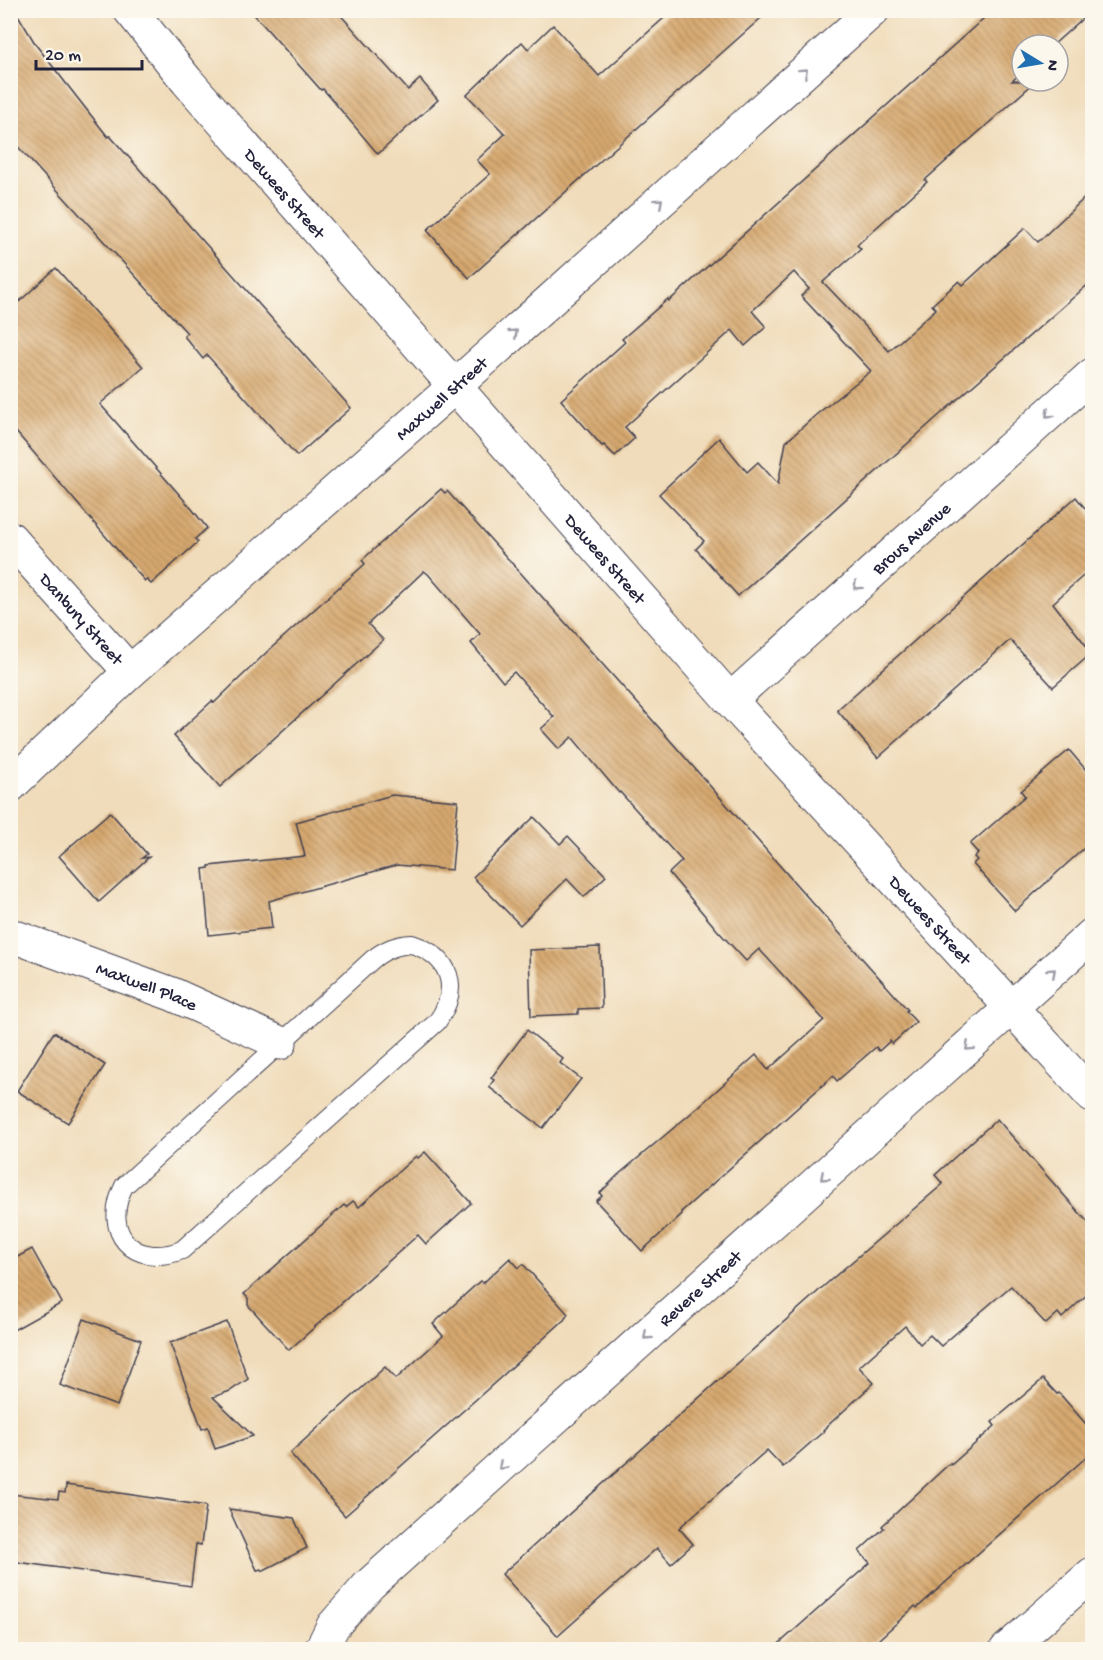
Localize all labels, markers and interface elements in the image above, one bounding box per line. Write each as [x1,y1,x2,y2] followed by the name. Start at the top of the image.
[36,33,142,71] scale bar
[1010,33,1070,93] north arrow
[45,46,81,67] text: 20 m
[1041,58,1062,73] text: N
[797,68,808,79] one-way arrow
[238,145,329,245] street label: Dewees Street
[652,198,663,209] one-way arrow
[507,329,518,340] one-way arrow
[393,353,494,446] street label: Maxwell Street
[1045,407,1056,418] one-way arrow
[868,498,957,581] street label: Brous Avenue
[558,510,650,610] street label: Dewees Street
[33,569,128,671] street label: Danbury Street
[853,579,864,590] one-way arrow
[883,872,976,971] street label: Dewees Street
[93,959,201,1017] street label: Maxwell Place
[1046,968,1056,979] one-way arrow
[965,1040,976,1051] one-way arrow
[820,1170,831,1181] one-way arrow
[656,1246,748,1332] street label: Revere Street
[644,1329,654,1340] one-way arrow
[498,1459,509,1470] one-way arrow

